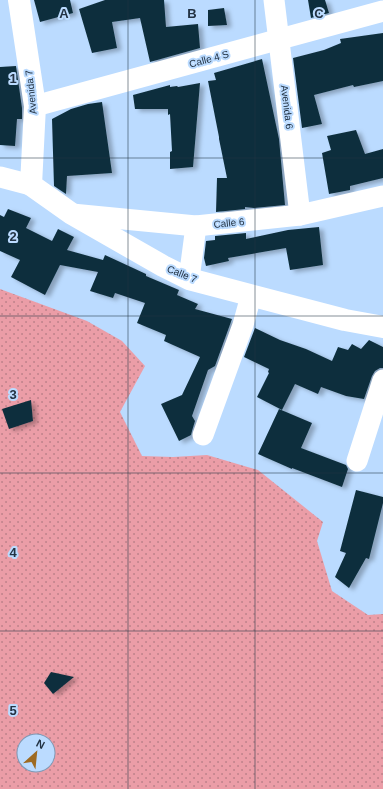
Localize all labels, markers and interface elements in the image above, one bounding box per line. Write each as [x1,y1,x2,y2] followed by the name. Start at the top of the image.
[59,6,69,21] text: A
[187,6,197,21] text: B
[314,6,324,21] text: C
[188,48,230,70] street label: Calle 4 S
[23,69,39,115] street label: Avenida 7
[9,71,17,86] text: 1
[279,84,295,130] street label: Avenida 6
[213,216,245,230] street label: Calle 6
[9,229,17,244] text: 2
[166,263,199,285] street label: Calle 7
[9,387,17,402] text: 3
[9,545,17,560] text: 4
[9,703,17,718] text: 5
[16,733,56,773] north arrow
[34,737,47,751] text: N

